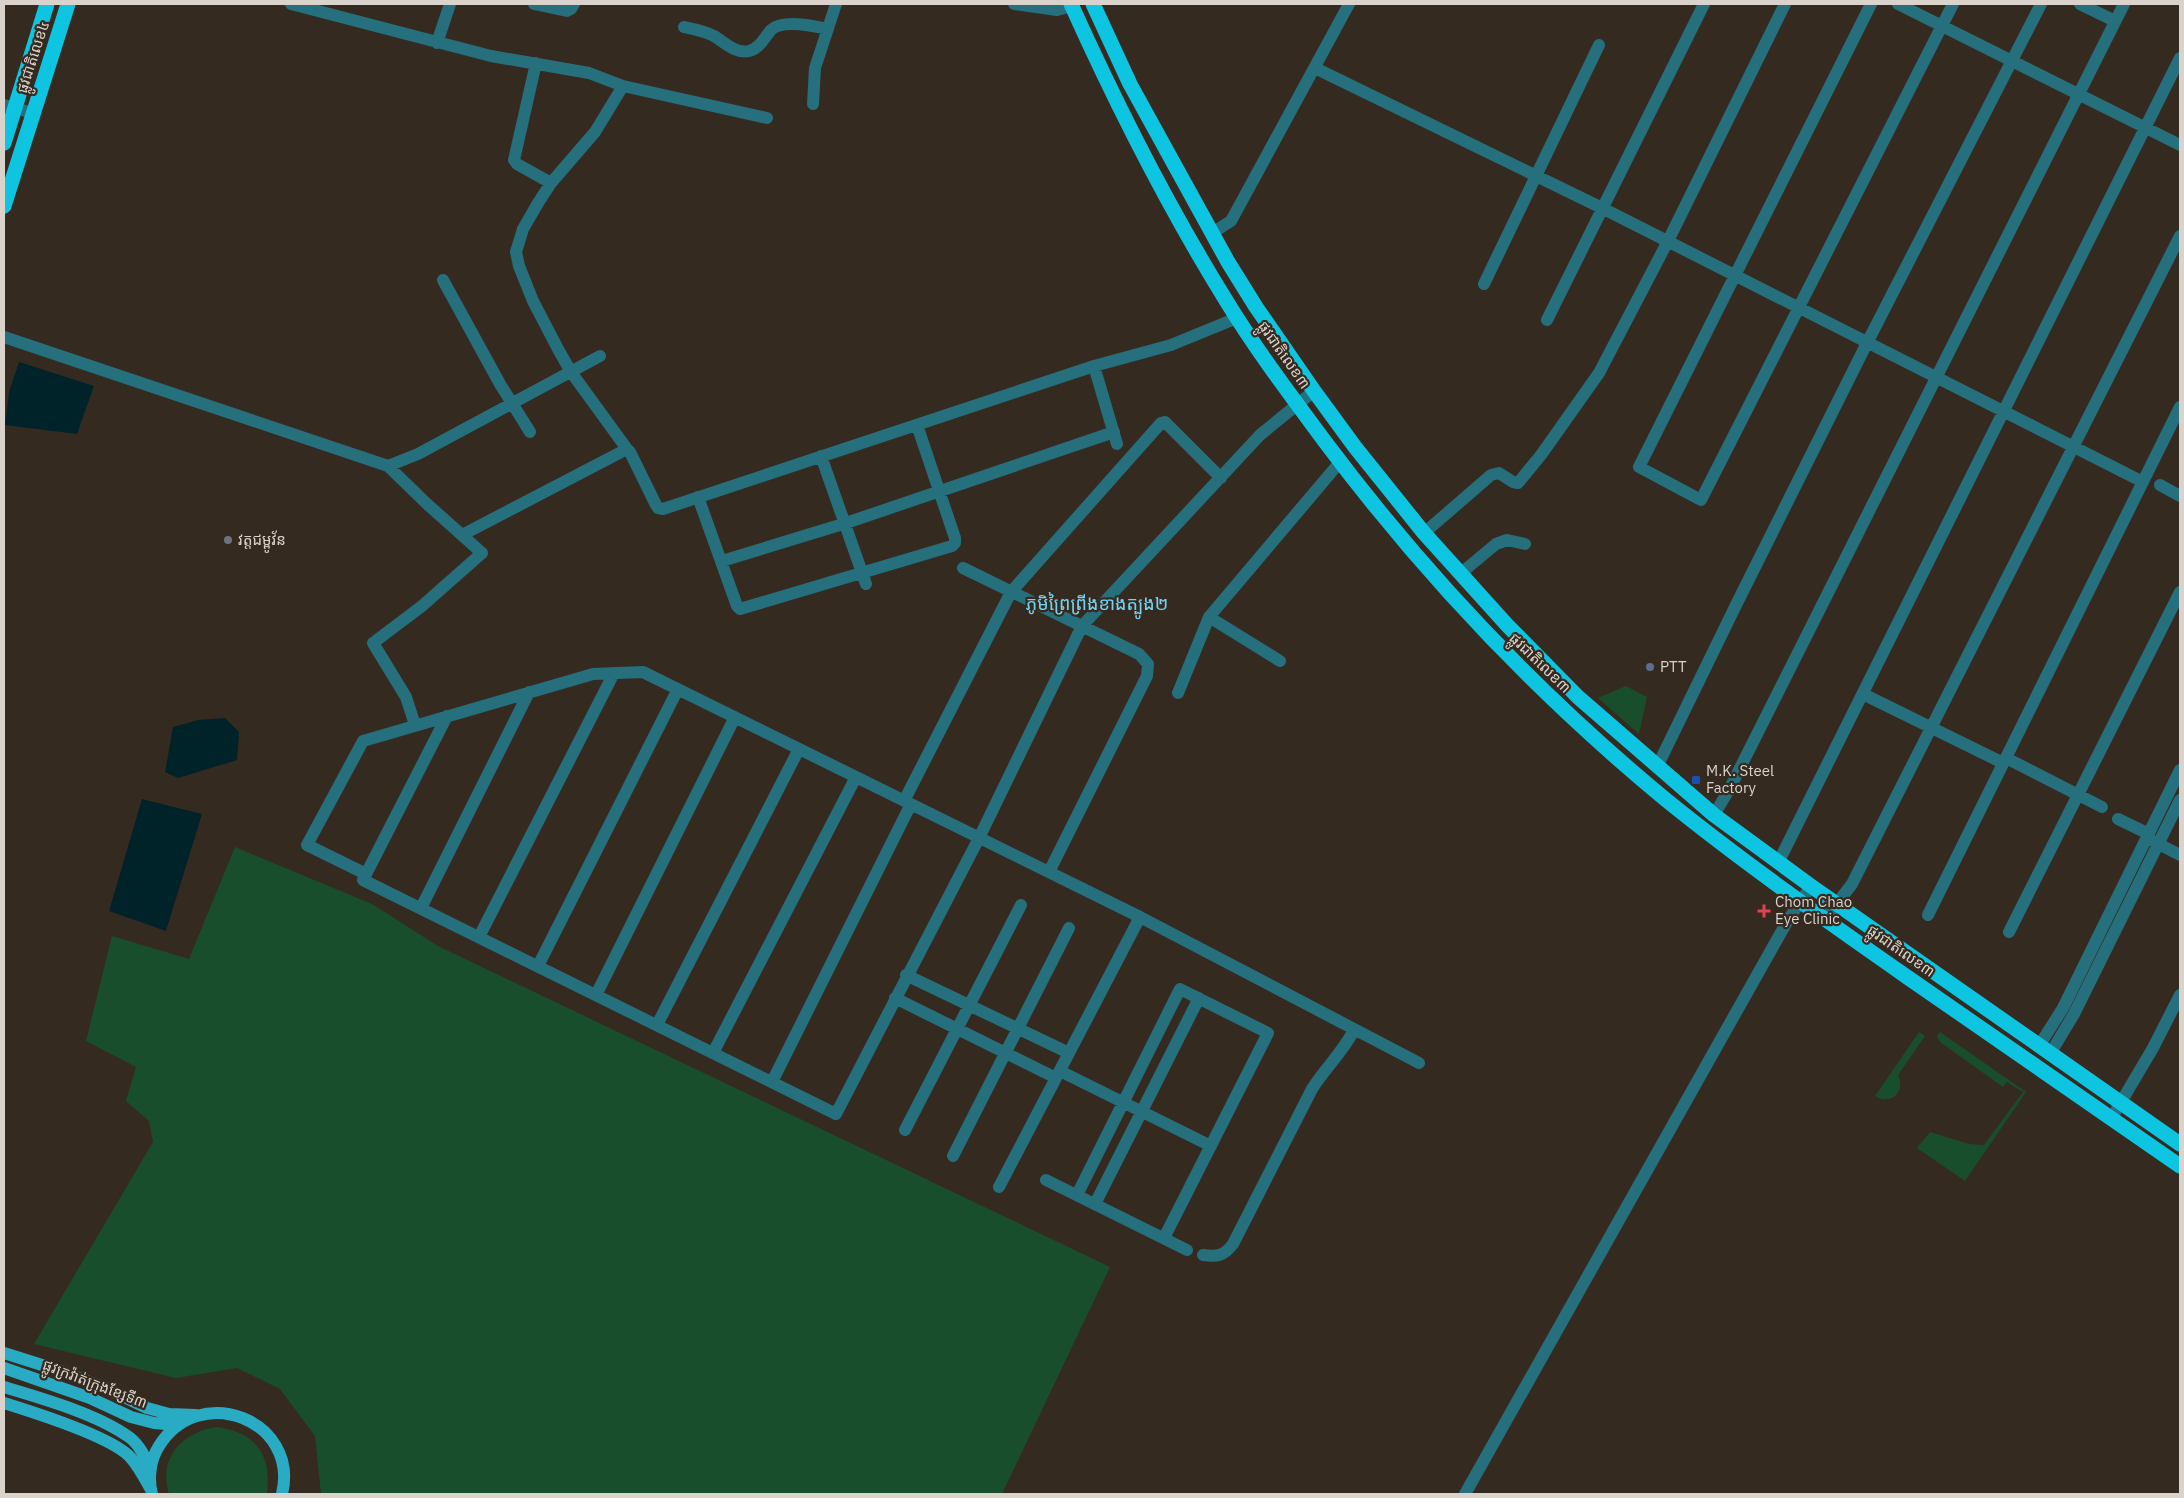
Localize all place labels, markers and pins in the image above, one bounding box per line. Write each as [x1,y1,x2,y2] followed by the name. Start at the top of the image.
[238,530,286,553] place label: វត្តជម្ពូវ័ន
[222,534,234,546] marker: វត្តជម្ពូវ័ន
[1660,657,1687,676] place label: PTT
[1644,661,1656,673] marker: PTT
[1706,761,1774,797] place label: M.K. Steel Factory
[1690,774,1702,786] marker: M.K. Steel Factory
[1775,892,1852,928] place label: Chom Chao Eye Clinic
[1757,904,1771,918] marker: Chom Chao Eye Clinic

